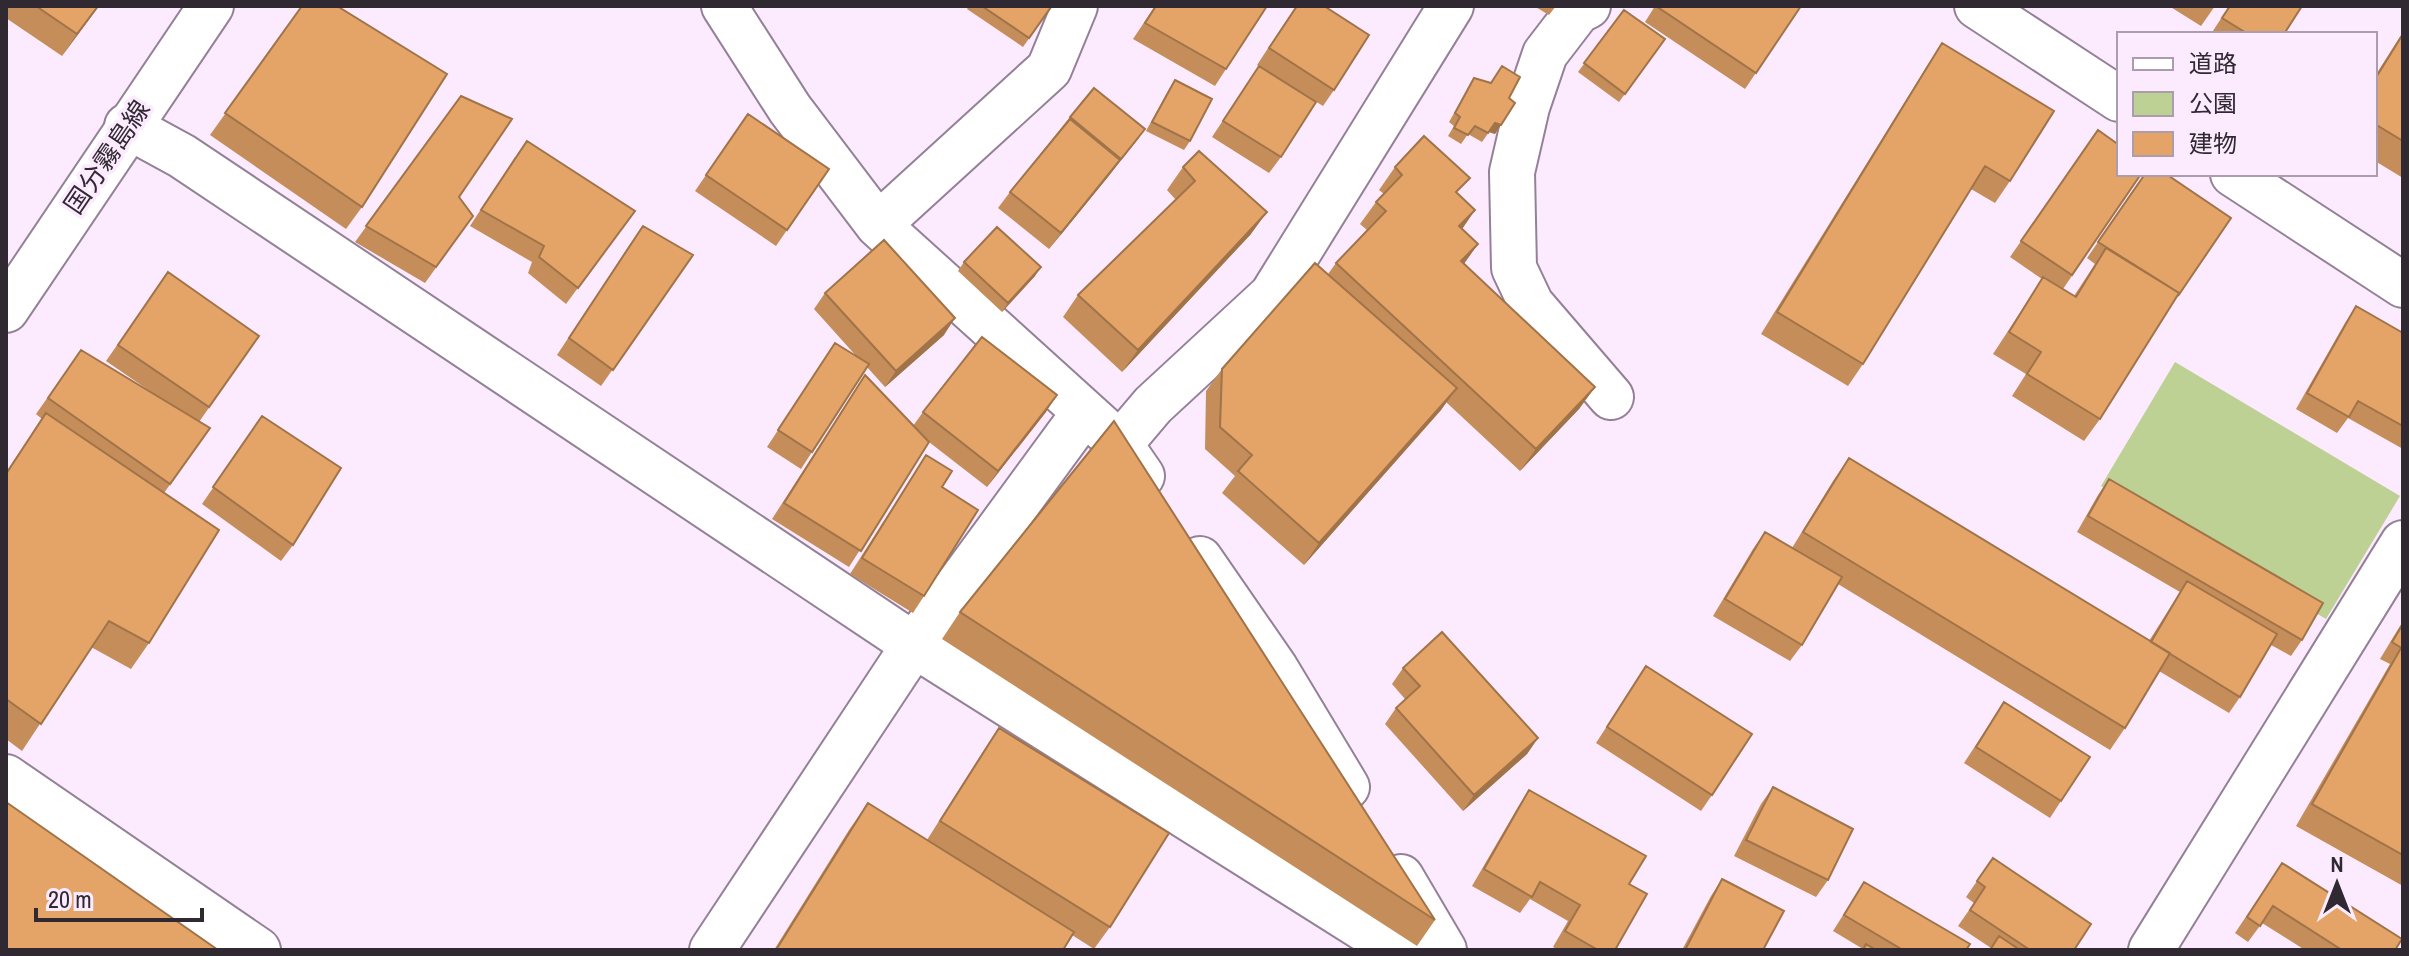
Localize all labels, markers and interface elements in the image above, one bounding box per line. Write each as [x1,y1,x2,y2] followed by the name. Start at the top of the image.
[2117,32,2377,176] legend
[2189,47,2237,79] text: 道路
[2189,87,2237,119] text: 公園
[56,93,157,220] street label: 国分霧島線
[2189,127,2237,159] text: 建物
[2297,844,2377,924] north arrow
[2330,849,2344,879] text: N
[36,872,202,922] scale bar
[48,883,92,915] text: 20 m

